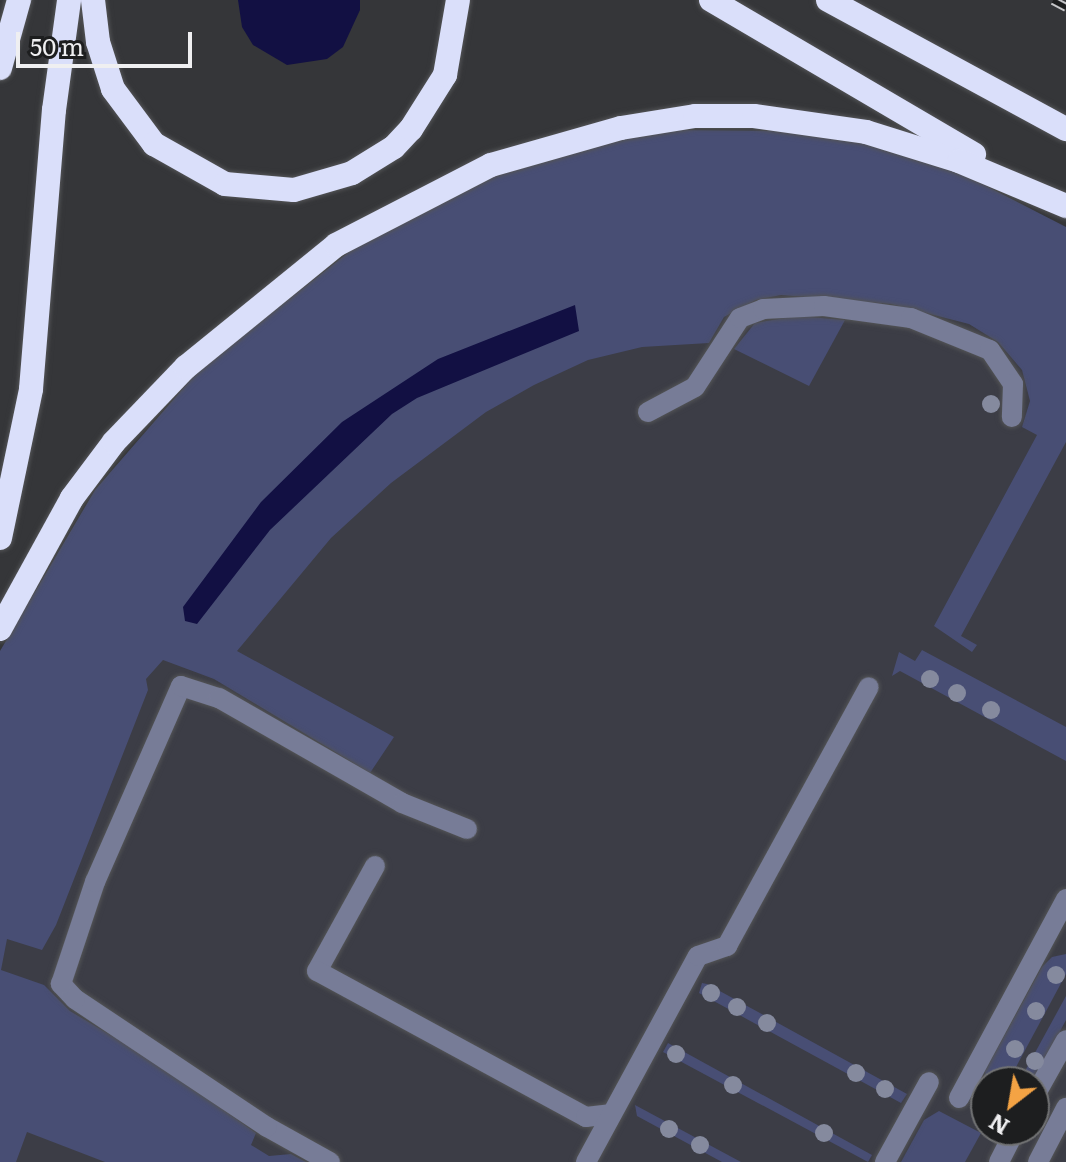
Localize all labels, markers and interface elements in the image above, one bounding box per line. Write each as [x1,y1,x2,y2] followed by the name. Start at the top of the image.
[20,16,196,66] scale bar
[30,28,84,63] text: 50 m
[970,1066,1050,1146] north arrow
[982,1106,1015,1144] text: N

